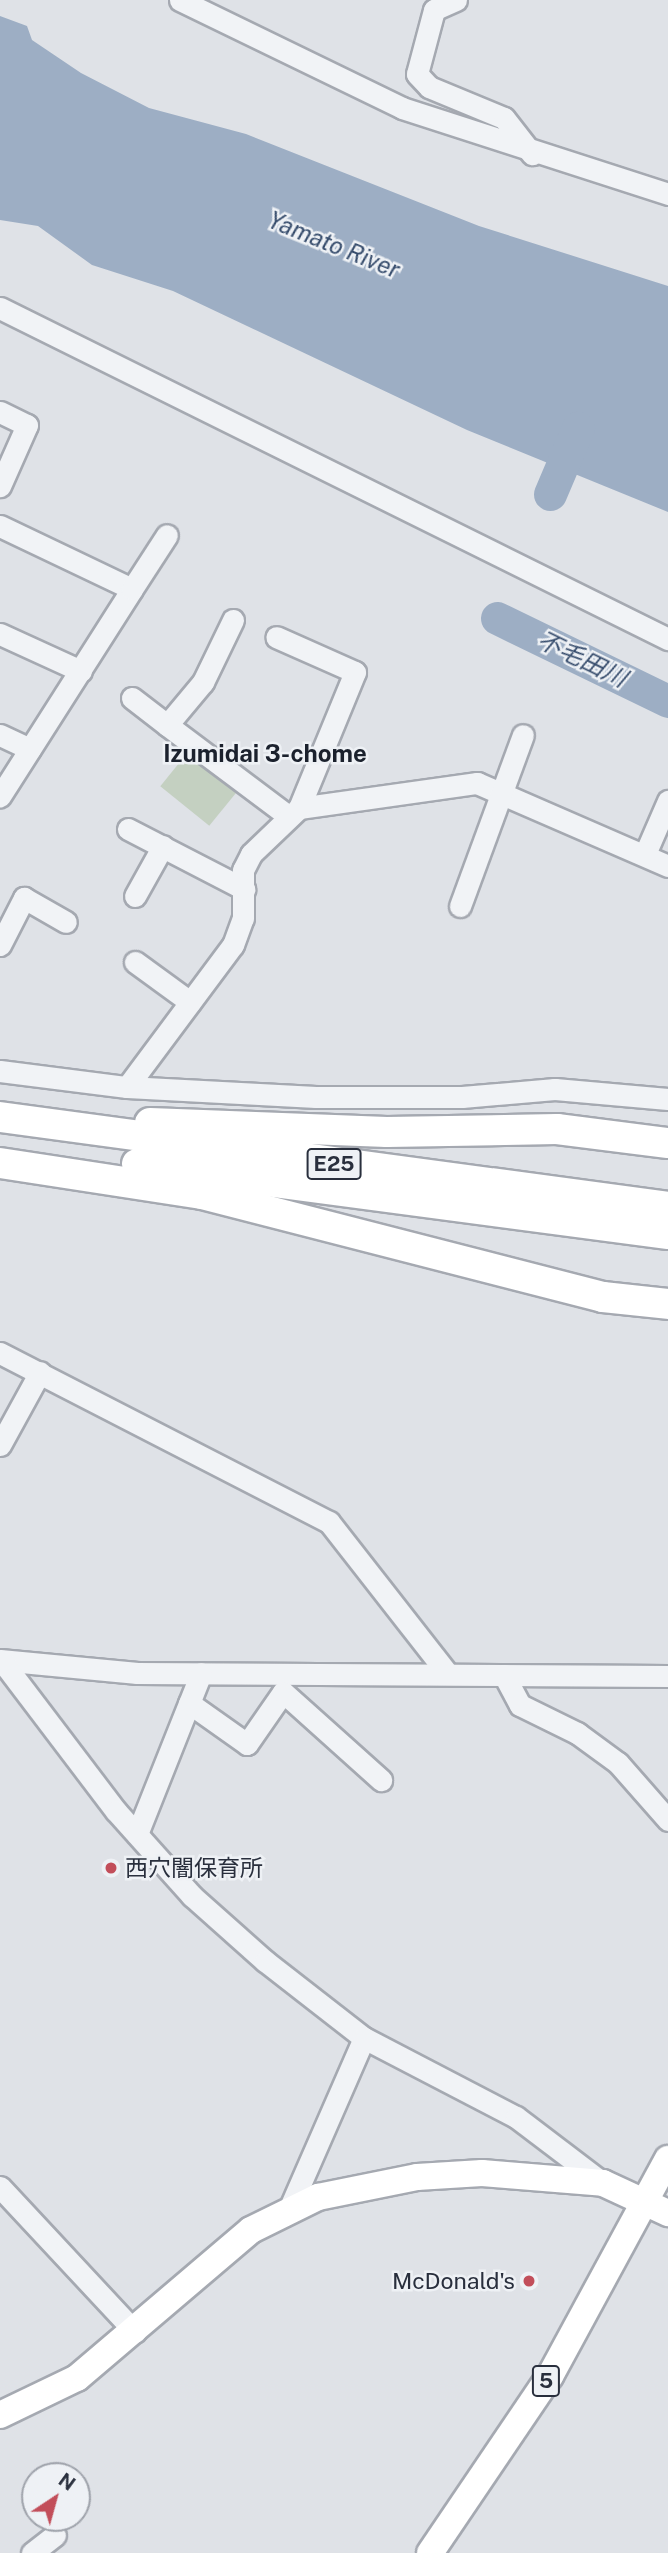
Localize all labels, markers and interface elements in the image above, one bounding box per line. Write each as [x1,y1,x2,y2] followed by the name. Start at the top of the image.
[264,205,404,285] water label: Yamato River
[533,625,631,693] water label: 不毛田川
[163,740,367,768] district label: Izumidai 3-chome
[306,1146,362,1182] road number: E25
[125,1854,263,1882] place label: 西穴闇保育所
[103,1860,119,1876] marker: 西穴闇保育所
[392,2267,515,2295] place label: McDonald's
[521,2273,537,2289] marker: McDonald's
[530,2364,562,2398] road number: 5
[21,2462,91,2532] north arrow
[55,2468,80,2495] text: N

